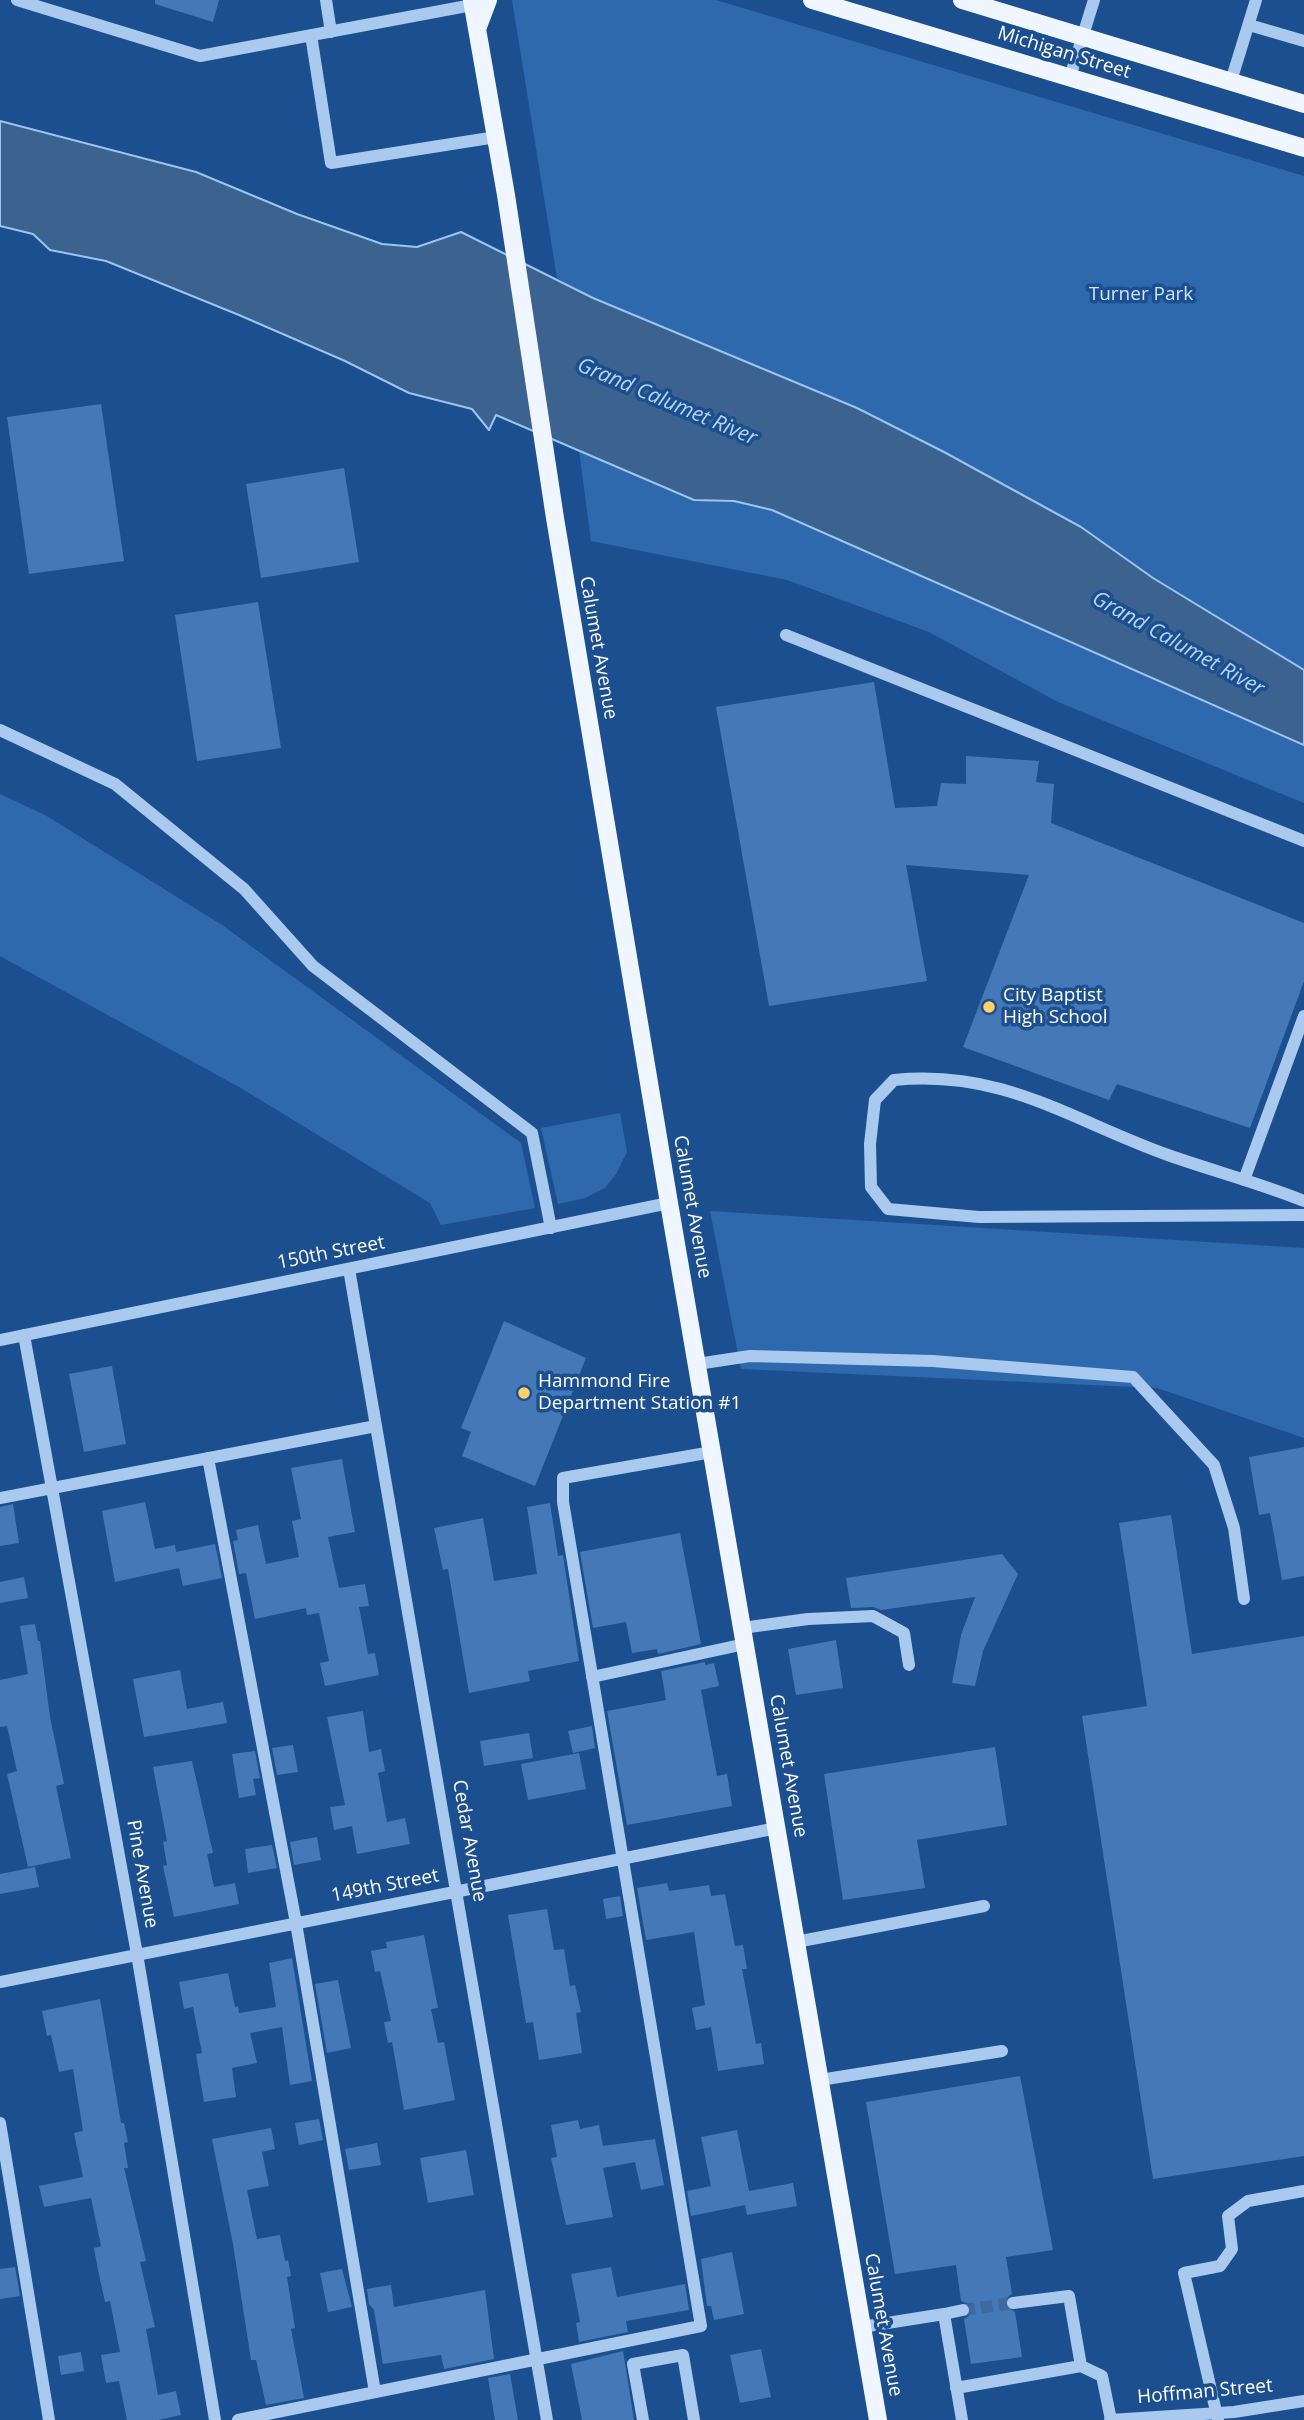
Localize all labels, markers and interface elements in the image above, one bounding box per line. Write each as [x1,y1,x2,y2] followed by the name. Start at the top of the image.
[995,22,1133,84] street label: Michigan Street
[1089,284,1193,306] park label: Turner Park
[573,353,761,451] water label: Grand Calumet River
[574,575,622,721] street label: Calumet Avenue
[1088,586,1268,702] water label: Grand Calumet River
[1003,985,1108,1029] place label: City Baptist High School
[981,999,997,1015] marker: City Baptist High School
[668,1134,716,1280] street label: Calumet Avenue
[275,1231,387,1275] street label: 150th Street
[538,1371,741,1415] place label: Hammond Fire Department Station #1
[516,1385,532,1401] marker: Hammond Fire Department Station #1
[764,1693,812,1839] street label: Calumet Avenue
[447,1778,491,1904] street label: Cedar Avenue
[121,1818,163,1930] street label: Pine Avenue
[329,1864,441,1908] street label: 149th Street
[859,2252,907,2398] street label: Calumet Avenue
[1136,2375,1274,2409] street label: Hoffman Street

